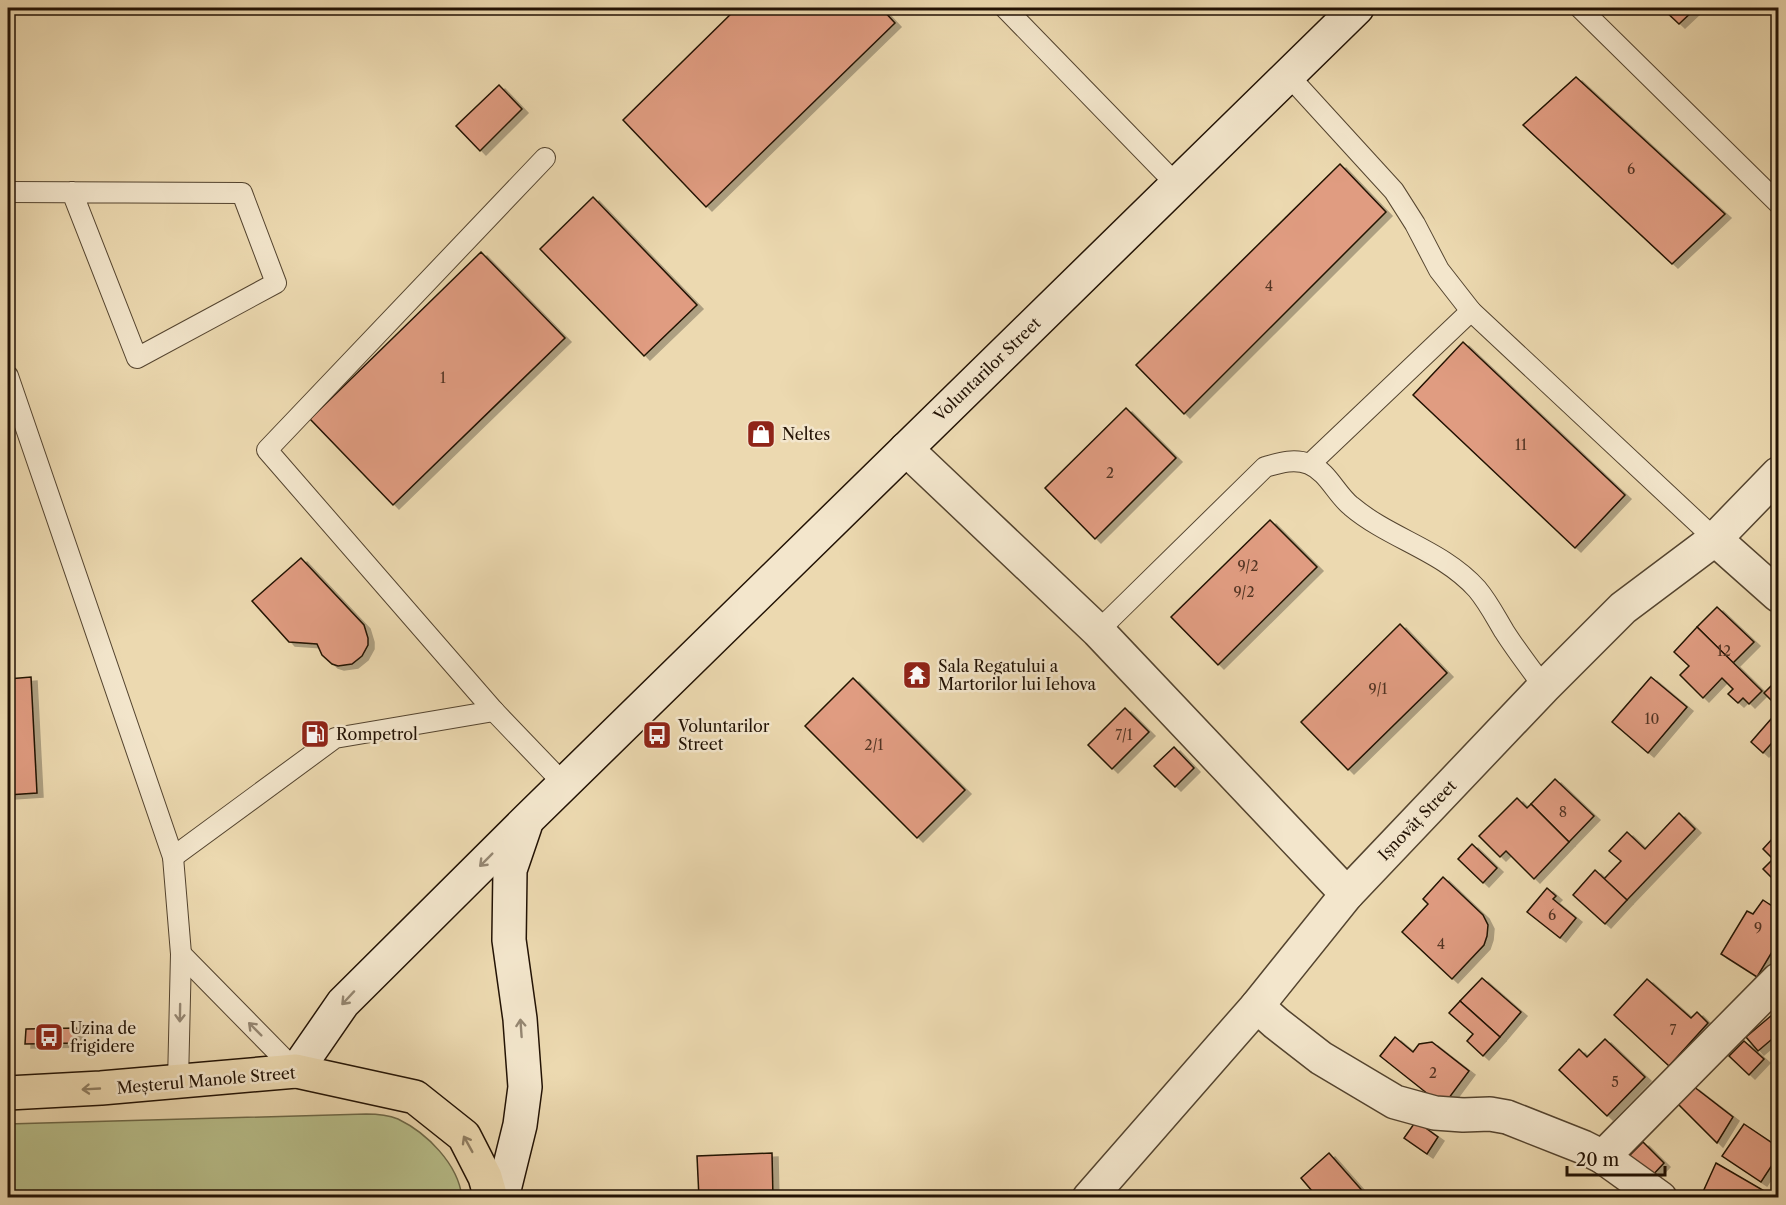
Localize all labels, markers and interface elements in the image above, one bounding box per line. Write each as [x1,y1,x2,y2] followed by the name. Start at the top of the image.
[1627,160,1635,178] house number: 6
[1265,277,1273,295] house number: 4
[929,313,1045,426] street label: Voluntarilor Street
[440,369,446,387] house number: 1
[745,418,777,450] shop icon: Neltes
[782,424,830,444] place label: Neltes
[1515,436,1527,454] house number: 11
[1106,464,1114,482] house number: 2
[1238,557,1258,575] house number: 9/2
[1234,583,1254,601] house number: 9/2
[1717,642,1731,660] house number: 12
[938,656,1096,694] place label: Sala Regatului a Martorilor lui Iehova
[901,659,933,691] temple icon: Sala Regatului a Martorilor lui Iehova
[1369,680,1387,698] house number: 9/1
[1645,710,1659,728] house number: 10
[677,716,770,754] place label: Voluntarilor Street
[299,718,331,750] fuel station icon: Rompetrol
[641,719,673,751] bus stop icon: Voluntarilor Street
[336,724,418,744] place label: Rompetrol
[1115,726,1133,744] house number: 7/1
[865,736,884,754] house number: 2/1
[1374,775,1461,864] street label: Ișnovăț Street
[1559,803,1567,821] house number: 8
[479,853,494,868] one-way arrow
[1548,906,1556,924] house number: 6
[1754,919,1762,937] house number: 9
[1437,935,1445,953] house number: 4
[341,990,355,1005] one-way arrow
[174,1002,185,1022] one-way arrow
[70,1018,136,1056] place label: Uzina de frigidere
[515,1019,526,1039] one-way arrow
[33,1021,65,1053] bus stop icon: Uzina de frigidere
[248,1021,262,1036] one-way arrow
[1670,1021,1677,1039] house number: 7
[116,1062,297,1098] street label: Meșterul Manole Street
[1429,1064,1437,1082] house number: 2
[1611,1073,1619,1091] house number: 5
[82,1084,102,1095] one-way arrow
[462,1136,474,1153] one-way arrow
[1567,1139,1664,1177] scale bar
[1576,1149,1620,1171] text: 20 m

